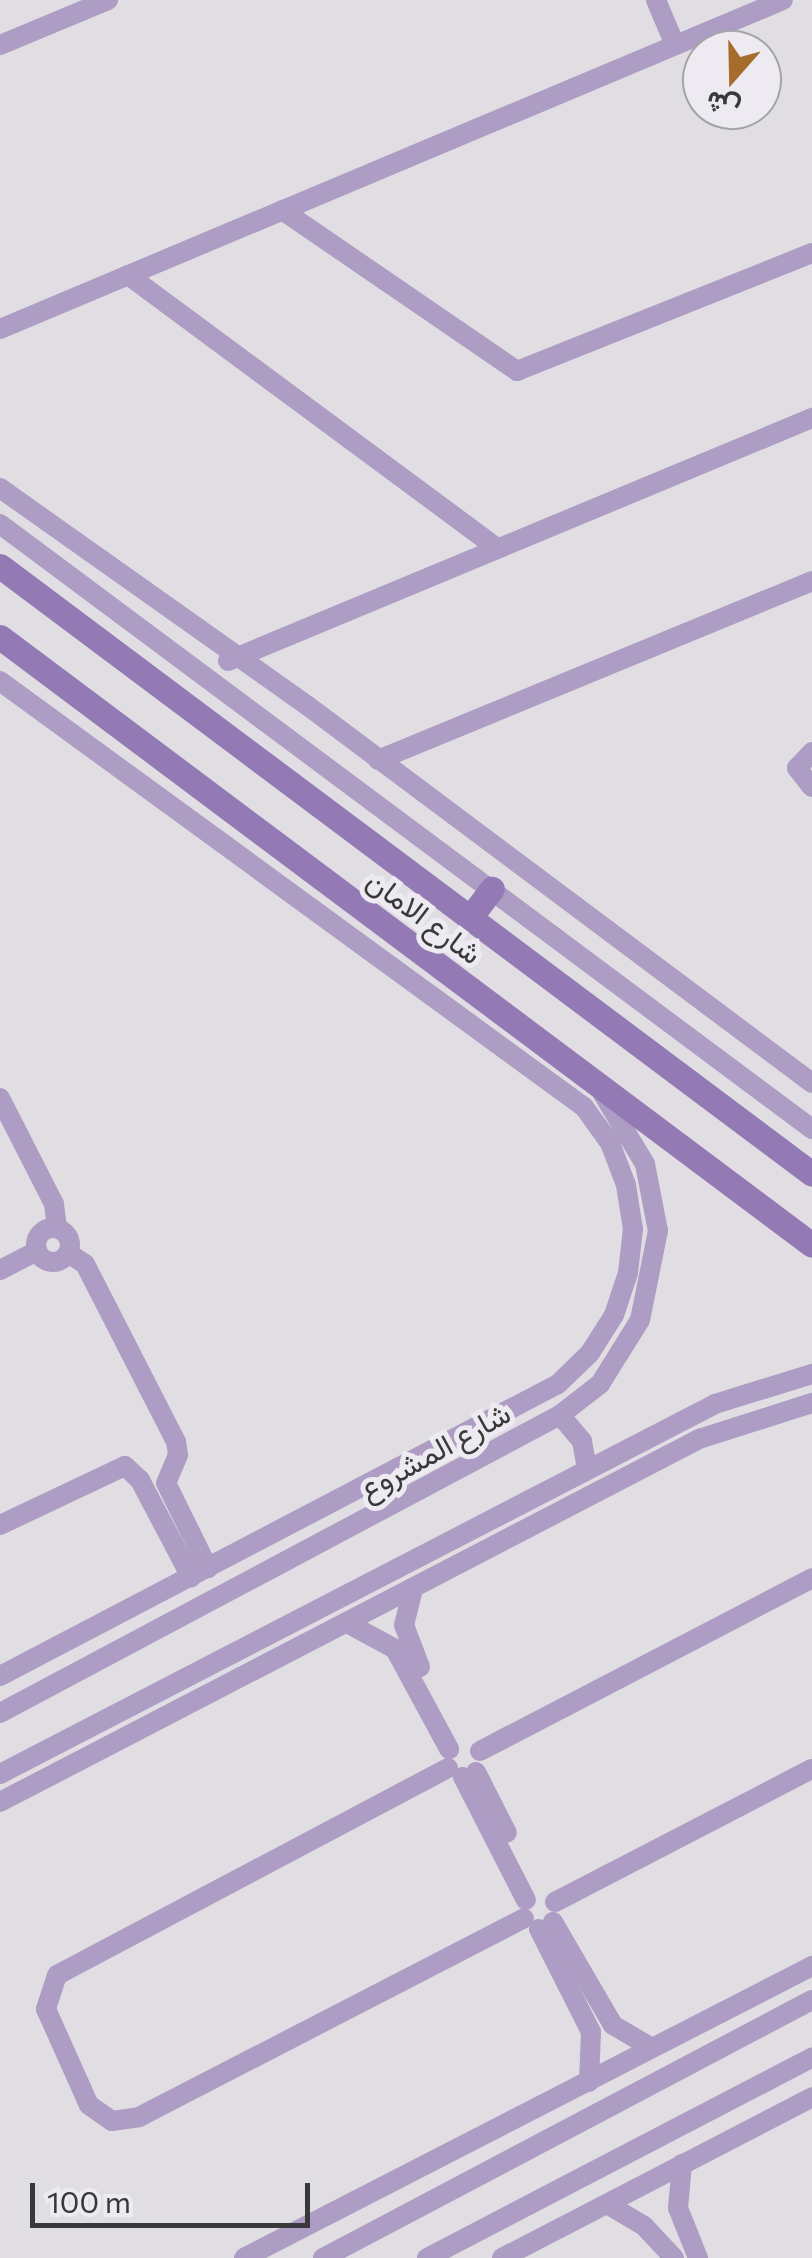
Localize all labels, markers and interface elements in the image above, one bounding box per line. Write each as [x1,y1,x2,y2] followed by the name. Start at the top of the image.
[682,30,782,130] north arrow
[701,85,744,128] text: ش
[361,861,489,971] street label: شارع الامان
[352,1394,516,1506] street label: شارع المشروع
[35,2163,315,2225] scale bar
[47,2182,131,2219] text: 100 m

